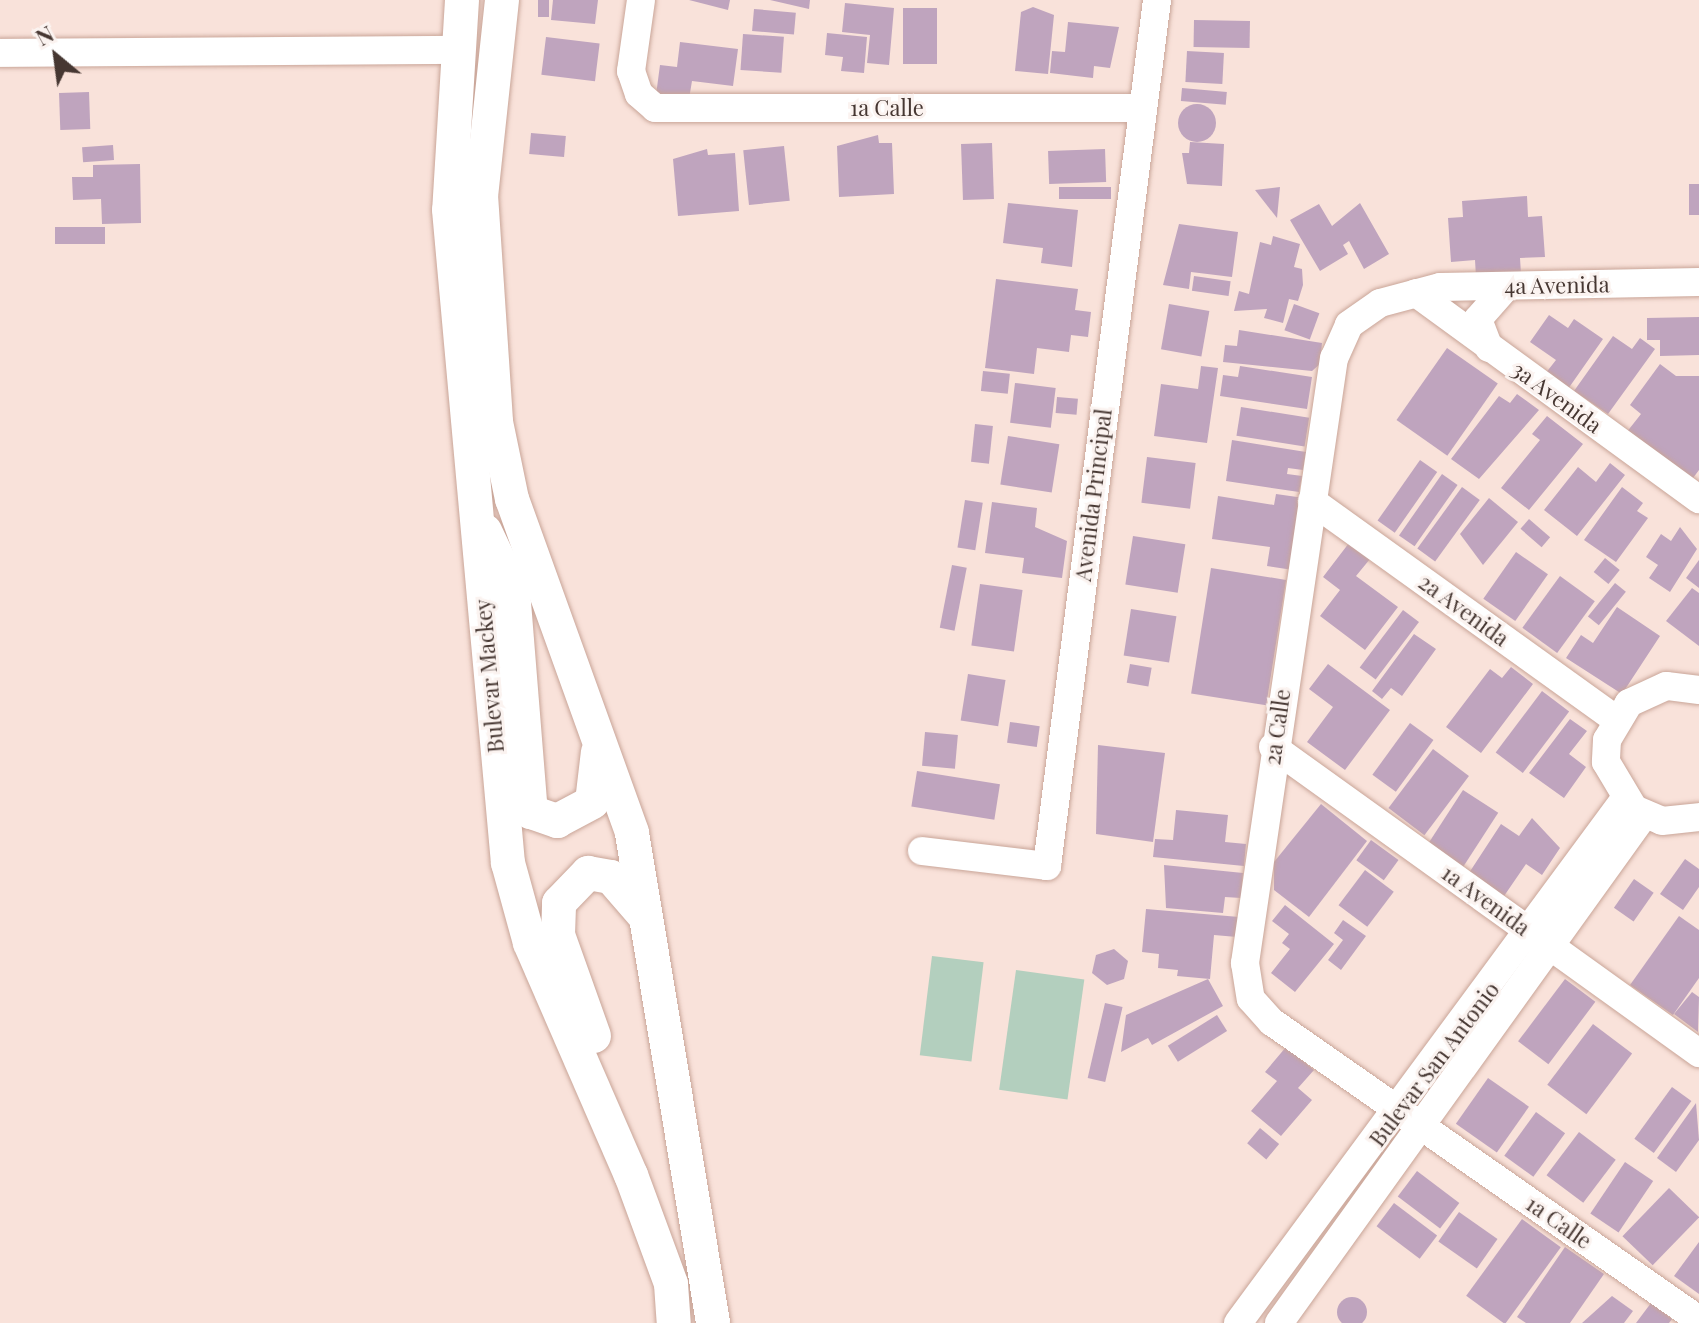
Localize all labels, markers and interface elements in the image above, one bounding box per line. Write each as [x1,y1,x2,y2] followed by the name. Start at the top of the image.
[16,16,96,96] north arrow
[30,18,59,52] text: N
[850,95,924,121] street label: 1a Calle
[1504,271,1610,299] street label: 4a Avenida
[1507,355,1607,439] street label: 3a Avenida
[1069,407,1117,583] street label: Avenida Principal
[1413,568,1515,652] street label: 2a Avenida
[469,598,509,754] street label: Bulevar Mackey
[1259,687,1295,767] street label: 2a Calle
[1436,859,1536,941] street label: 1a Avenida
[1363,976,1505,1152] street label: Bulevar San Antonio
[1521,1190,1597,1254] street label: 1a Calle

